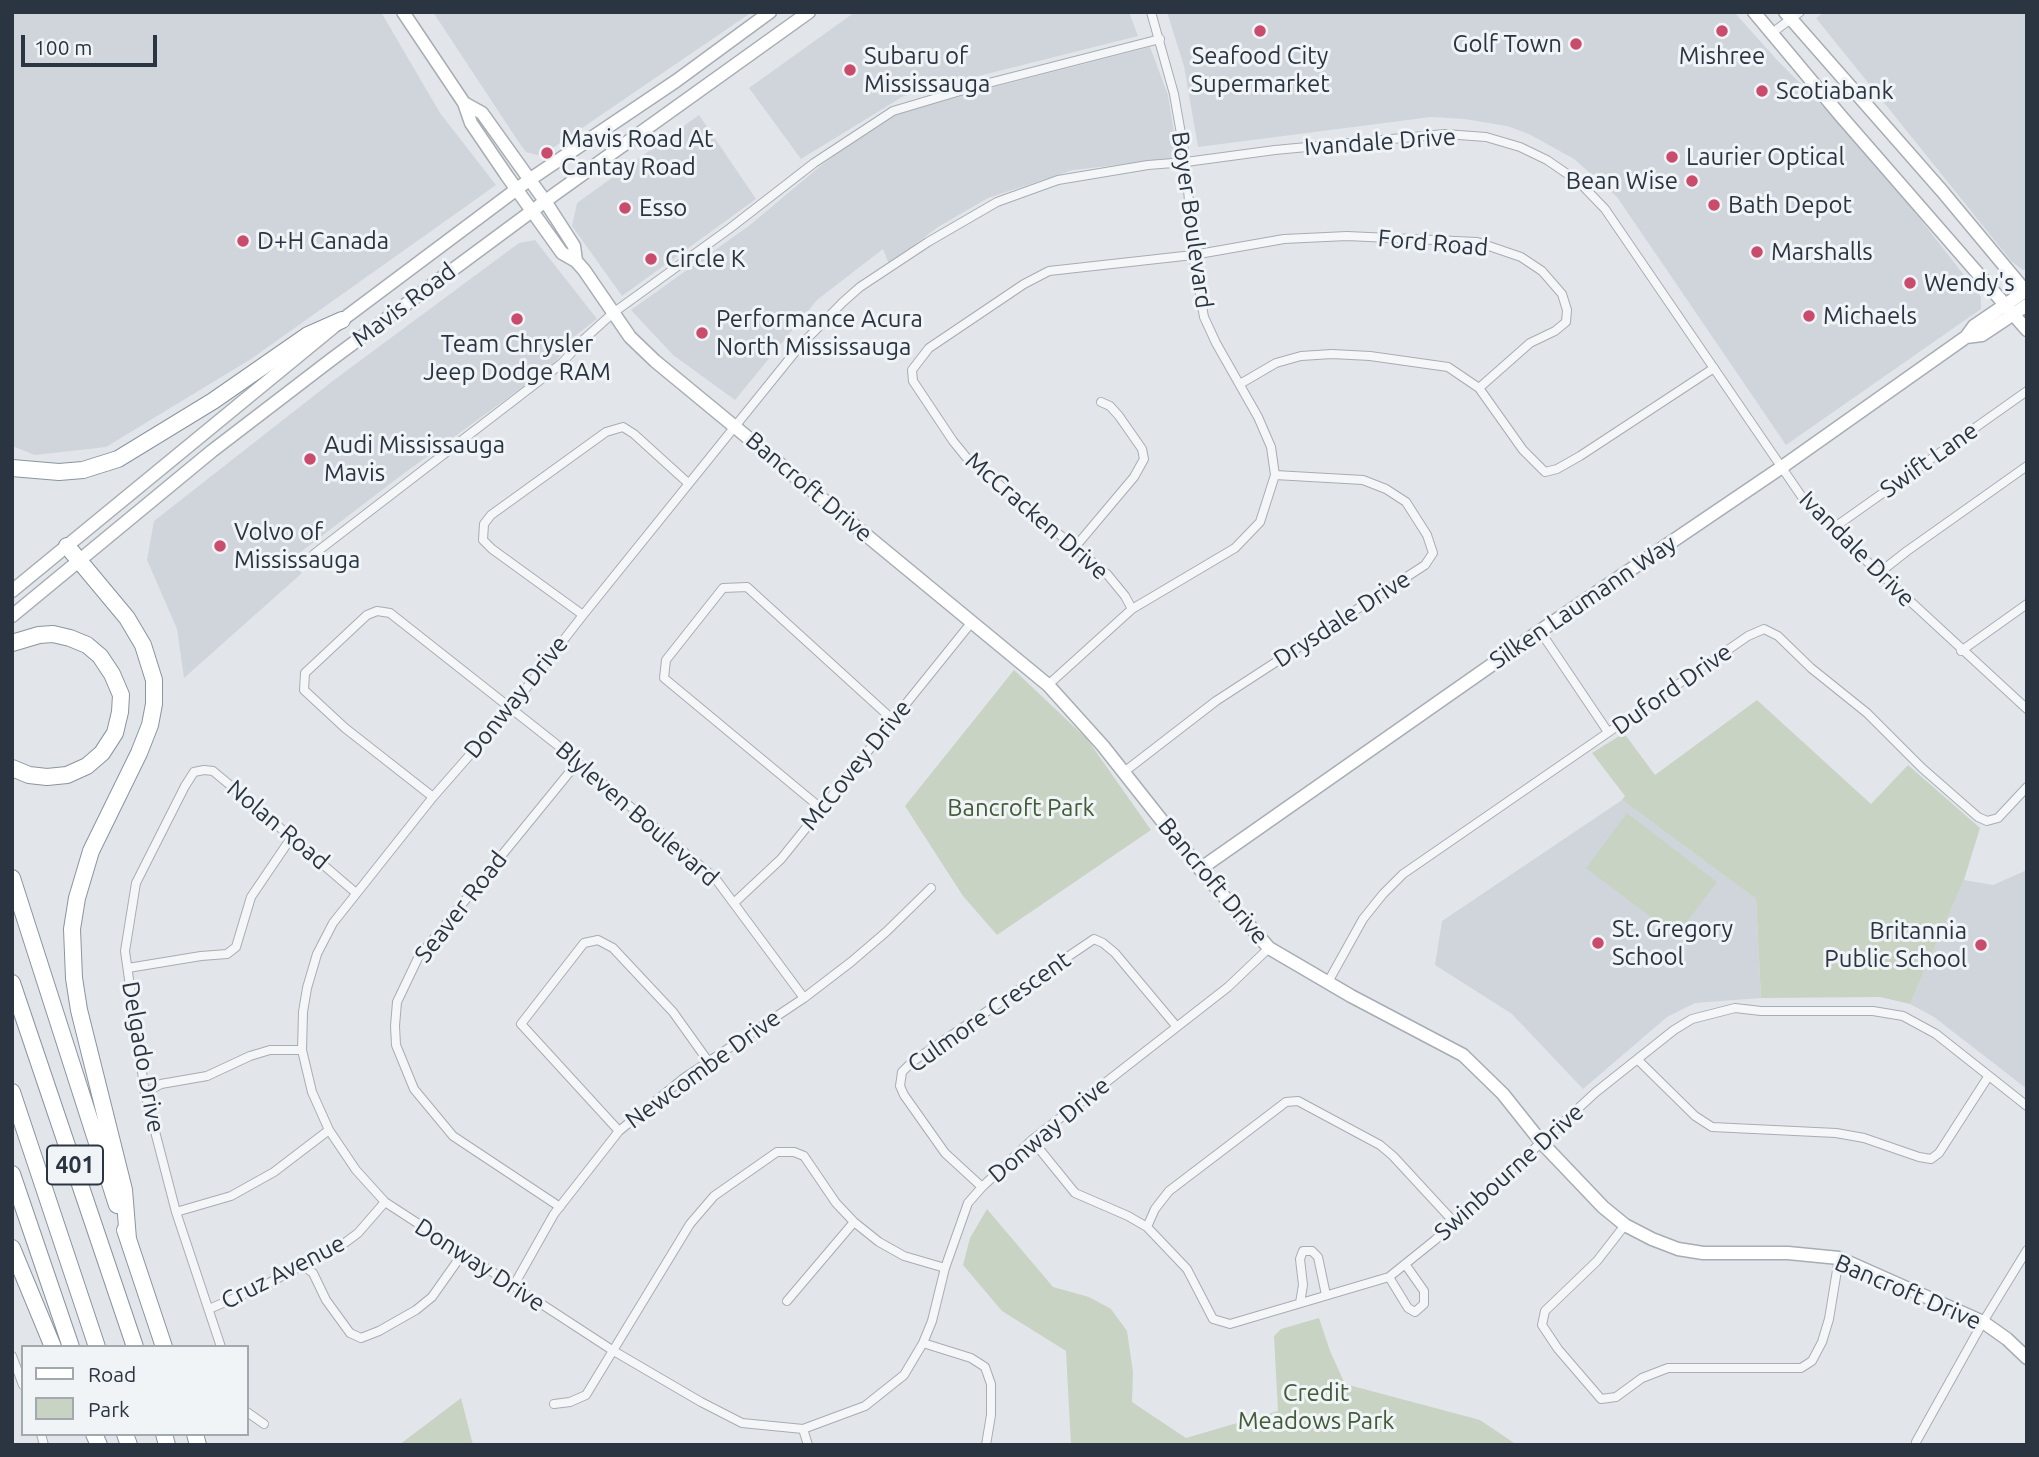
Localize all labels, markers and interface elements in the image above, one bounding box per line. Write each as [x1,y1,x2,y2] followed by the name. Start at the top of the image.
[24,21,161,65] scale bar
[1252,23,1268,39] marker: Seafood City Supermarket
[1714,23,1730,39] marker: Mishree
[1453,30,1562,58] place label: Golf Town
[34,35,92,59] text: 100 m
[1568,36,1584,52] marker: Golf Town
[864,42,990,98] place label: Subaru of Mississauga
[1190,42,1330,98] place label: Seafood City Supermarket
[1679,42,1765,70] place label: Mishree
[842,62,858,78] marker: Subaru of Mississauga
[1776,77,1894,105] place label: Scotiabank
[1754,83,1770,99] marker: Scotiabank
[1303,122,1457,162] street label: Ivandale Drive
[561,125,713,181] place label: Mavis Road At Cantay Road
[1165,130,1219,310] street label: Boyer Boulevard
[1686,143,1845,171] place label: Laurier Optical
[539,145,555,161] marker: Mavis Road At Cantay Road
[1664,149,1680,165] marker: Laurier Optical
[1566,167,1678,195] place label: Bean Wise
[1684,173,1700,189] marker: Bean Wise
[1728,191,1852,219] place label: Bath Depot
[639,194,687,222] place label: Esso
[1706,197,1722,213] marker: Bath Depot
[617,200,633,216] marker: Esso
[1377,224,1489,262] street label: Ford Road
[257,227,389,255] place label: D+H Canada
[235,233,251,249] marker: D+H Canada
[1771,238,1873,266] place label: Marshalls
[1749,244,1765,260] marker: Marshalls
[665,245,745,273] place label: Circle K
[643,251,659,267] marker: Circle K
[347,257,461,353] street label: Mavis Road
[1924,269,2015,297] place label: Wendy's
[1902,275,1918,291] marker: Wendy's
[1823,302,1917,330] place label: Michaels
[716,305,923,361] place label: Performance Acura North Mississauga
[1801,308,1817,324] marker: Michaels
[509,311,525,327] marker: Team Chrysler Jeep Dodge RAM
[694,325,710,341] marker: Performance Acura North Mississauga
[423,330,611,386] place label: Team Chrysler Jeep Dodge RAM
[1875,416,1983,504] street label: Swift Lane
[740,426,878,548] street label: Bancroft Drive
[324,431,505,487] place label: Audi Mississauga Mavis
[960,446,1114,586] street label: McCracken Drive
[302,451,318,467] marker: Audi Mississauga Mavis
[1793,485,1921,613] street label: Ivandale Drive
[234,518,360,574] place label: Volvo of Mississauga
[1484,529,1682,675] street label: Silken Laumann Way
[212,538,228,554] marker: Volvo of Mississauga
[1268,564,1416,674] street label: Drysdale Drive
[458,630,574,764] street label: Donway Drive
[1607,637,1737,741] street label: Duford Drive
[795,694,917,836] street label: McCovey Drive
[550,735,724,893] street label: Blyleven Boulevard
[221,774,335,876] street label: Nolan Road
[947,794,1095,822] park label: Bancroft Park
[1152,812,1274,950] street label: Bancroft Drive
[409,846,513,968] street label: Seaver Road
[1612,915,1733,971] place label: St. Gregory School
[1824,917,1967,973] place label: Britannia Public School
[1590,935,1606,951] marker: St. Gregory School
[1973,937,1989,953] marker: Britannia Public School
[902,945,1076,1079] street label: Culmore Crescent
[116,979,170,1135] street label: Delgado Drive
[620,1003,786,1135] street label: Newcombe Drive
[983,1071,1115,1189] street label: Donway Drive
[1428,1097,1590,1247] street label: Swinbourne Drive
[47,1146,103,1184] road number: 401
[410,1212,550,1318] street label: Donway Drive
[216,1229,350,1315] street label: Cruz Avenue
[1830,1248,1986,1336] street label: Bancroft Drive
[21,1345,248,1436] legend
[88,1362,136,1386] text: Road
[1238,1379,1394,1435] park label: Credit Meadows Park
[88,1397,130,1421] text: Park

